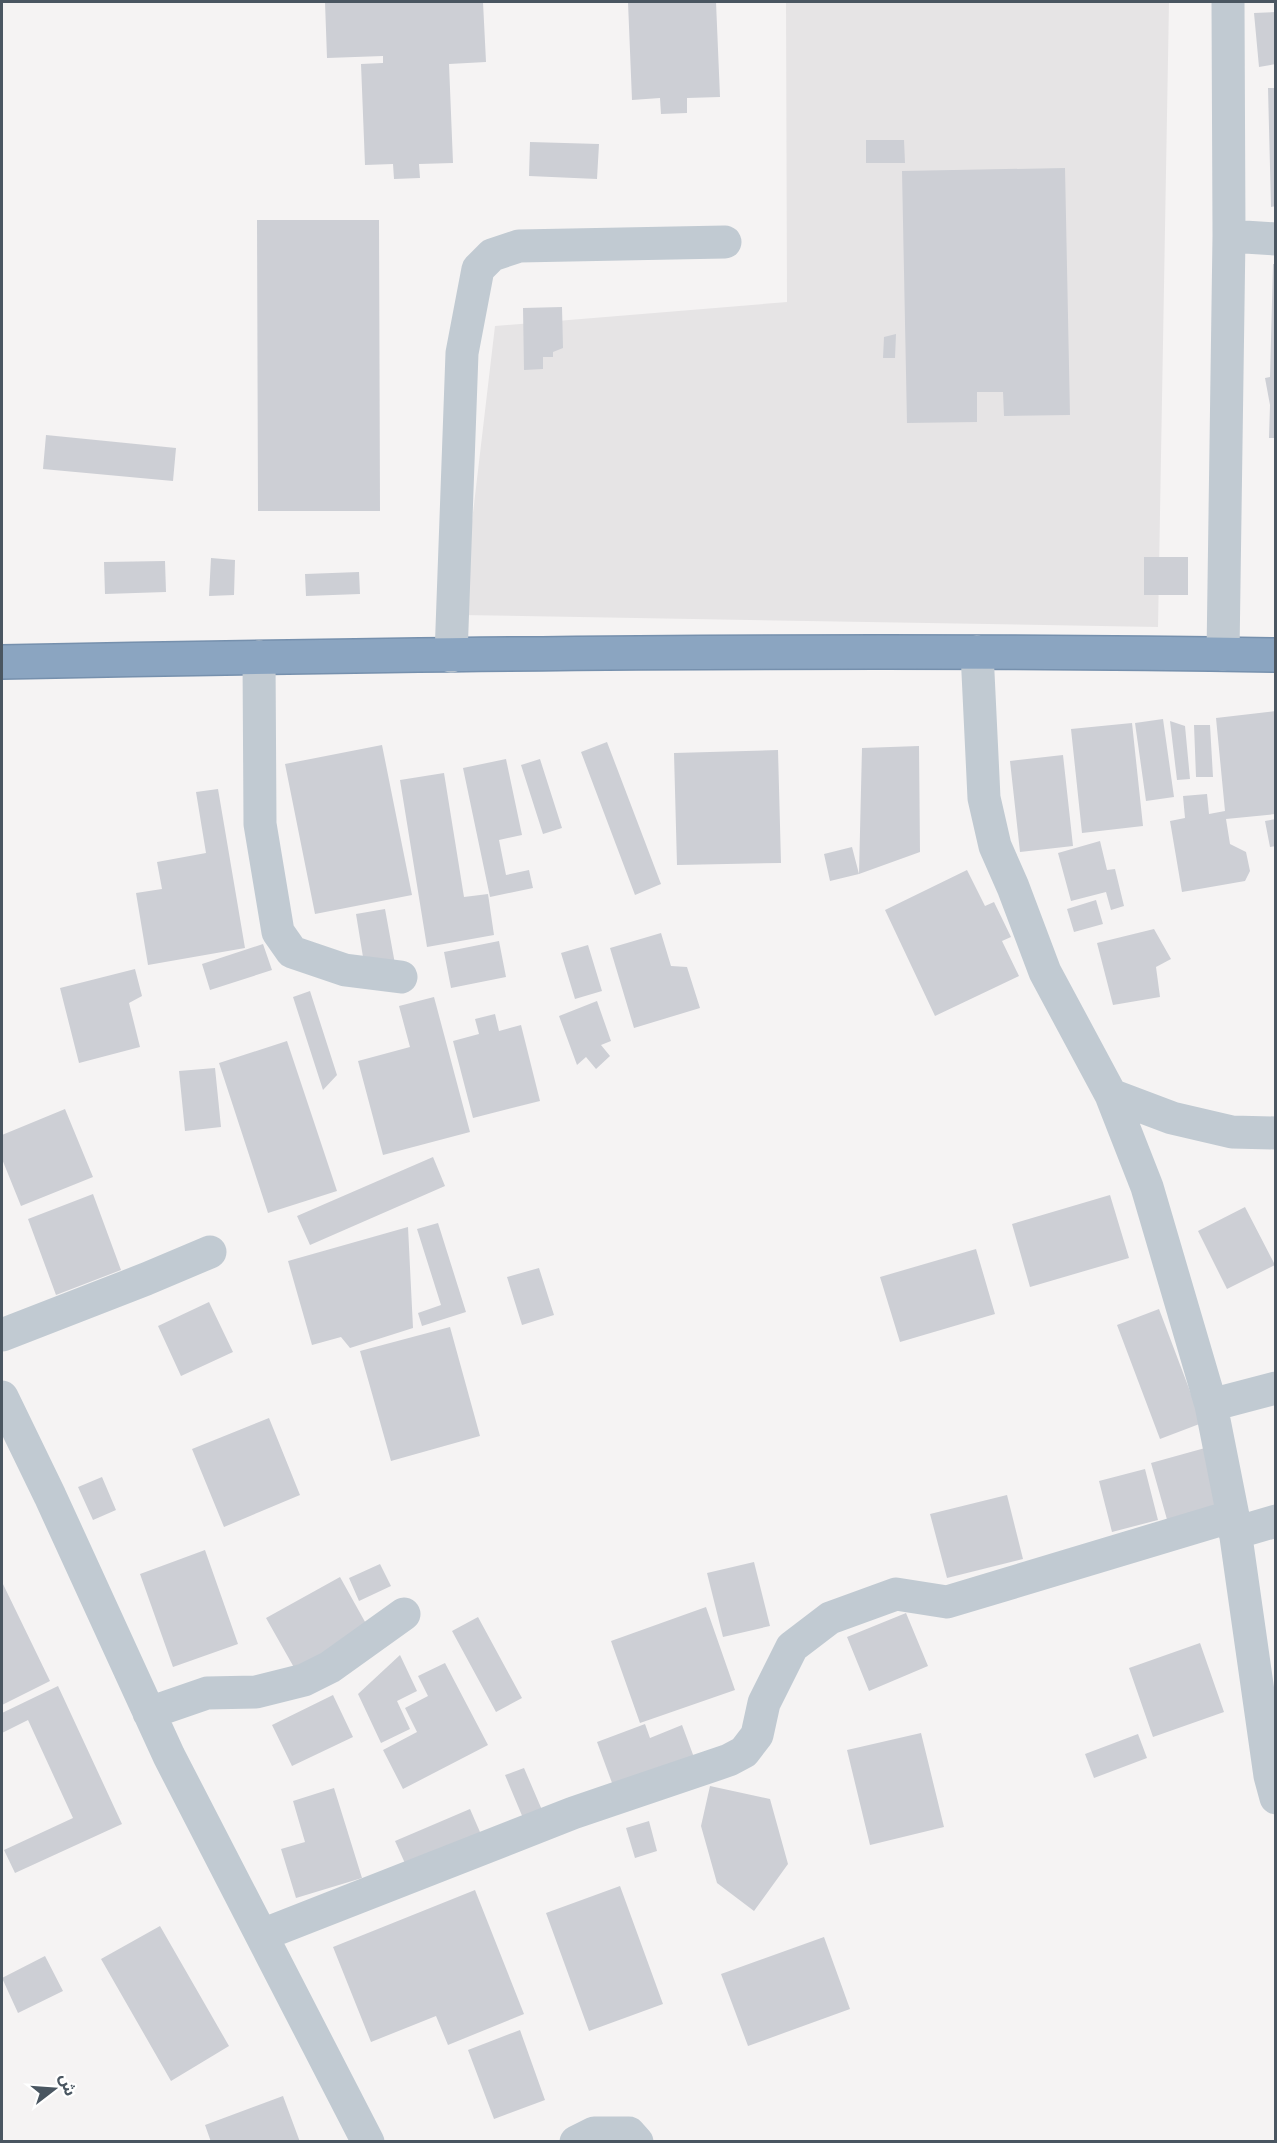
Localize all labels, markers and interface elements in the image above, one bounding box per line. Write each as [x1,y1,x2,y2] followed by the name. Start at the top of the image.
[24,2059,84,2119] north arrow
[55,2071,82,2098] text: ش

